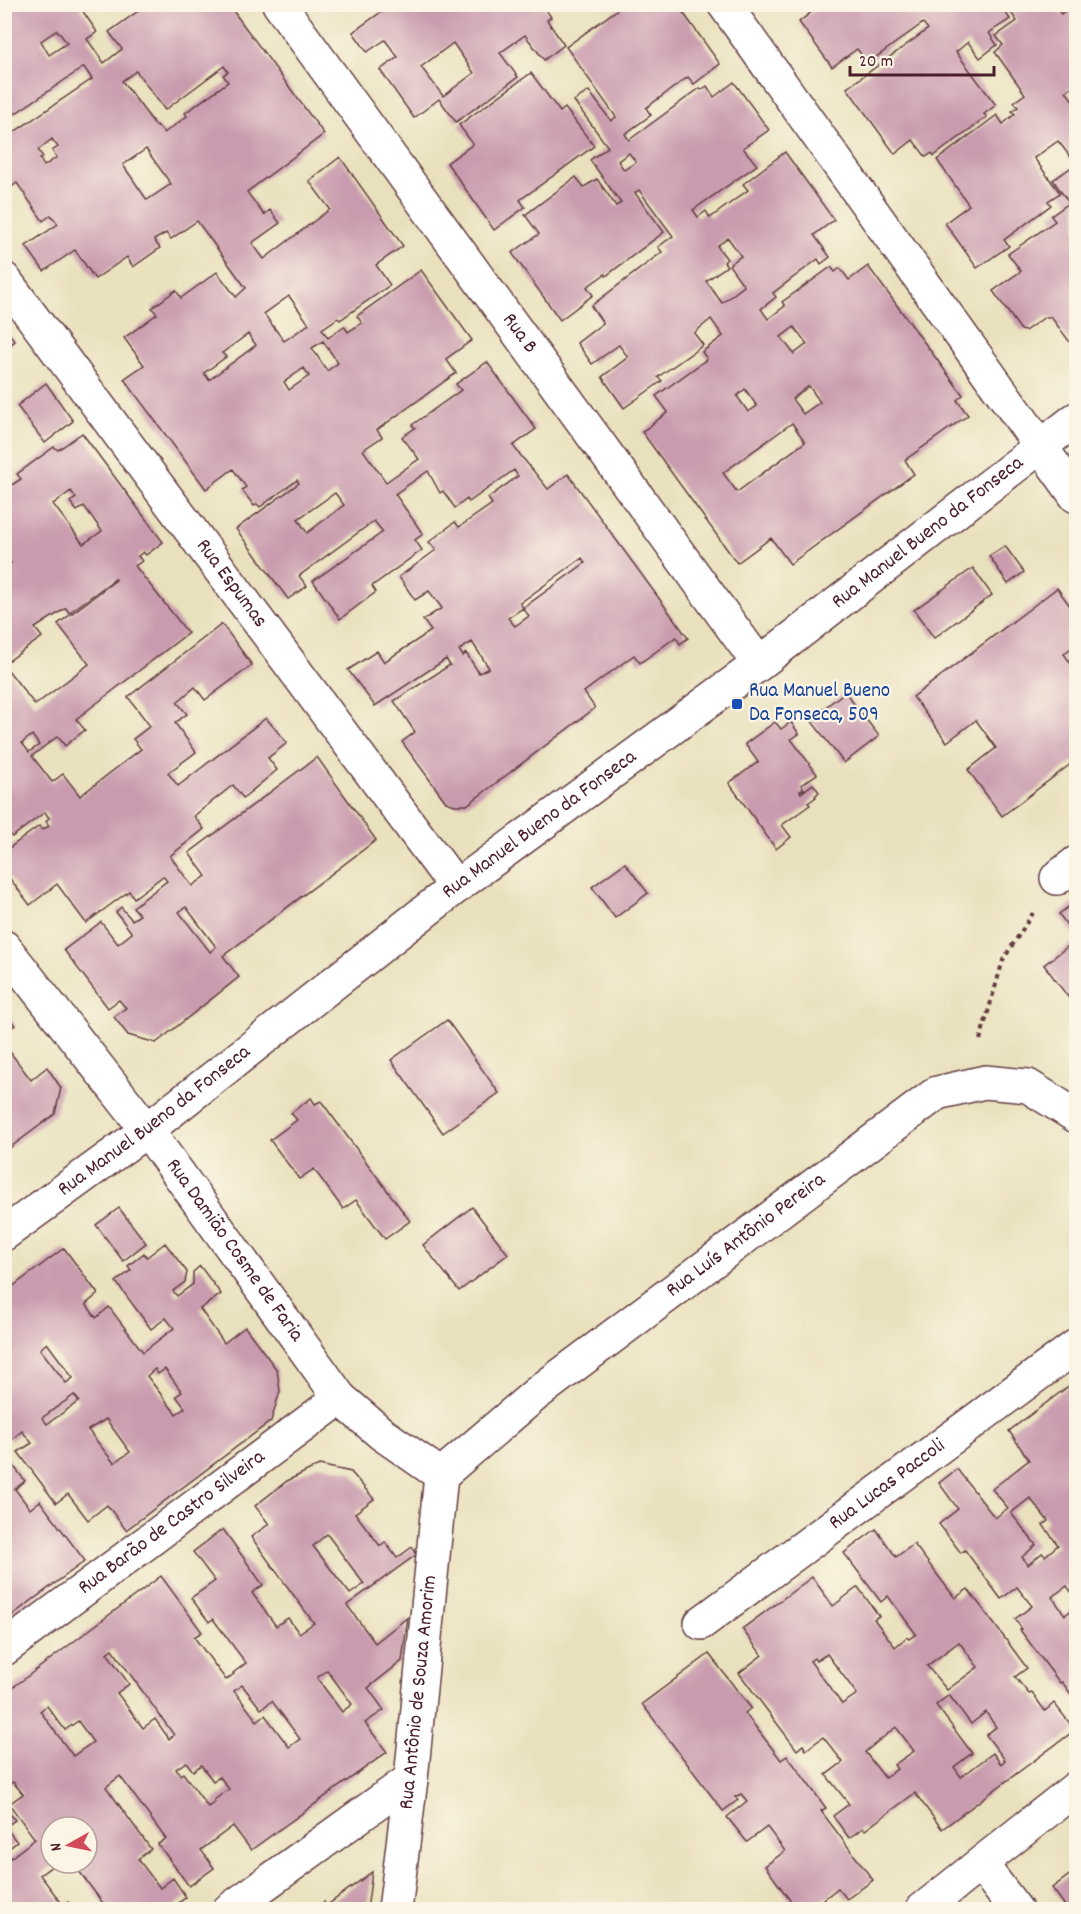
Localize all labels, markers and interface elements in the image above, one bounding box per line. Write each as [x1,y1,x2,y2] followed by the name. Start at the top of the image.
[850,39,994,77] scale bar
[859,50,893,75] text: 20 m
[494,307,544,361] street label: Rua B
[826,449,1031,617] street label: Rua Manuel Bueno da Fonseca
[188,533,274,635] street label: Rua Espumas
[749,677,890,731] place label: Rua Manuel Bueno Da Fonseca, 509
[730,697,744,711] marker: Rua Manuel Bueno Da Fonseca, 509
[436,743,644,907] street label: Rua Manuel Bueno da Fonseca
[52,1038,259,1205] street label: Rua Manuel Bueno da Fonseca
[158,1153,311,1349] street label: Rua Damião Cosme de Faria
[660,1166,833,1306] street label: Rua Luís Antônio Pereira
[823,1432,952,1538] street label: Rua Lucas Paccoli
[72,1443,273,1603] street label: Rua Barão de Castro Silveira
[392,1574,446,1811] street label: Rua Antônio de Souza Amorim
[39,1815,99,1875] north arrow
[45,1841,69,1853] text: N

